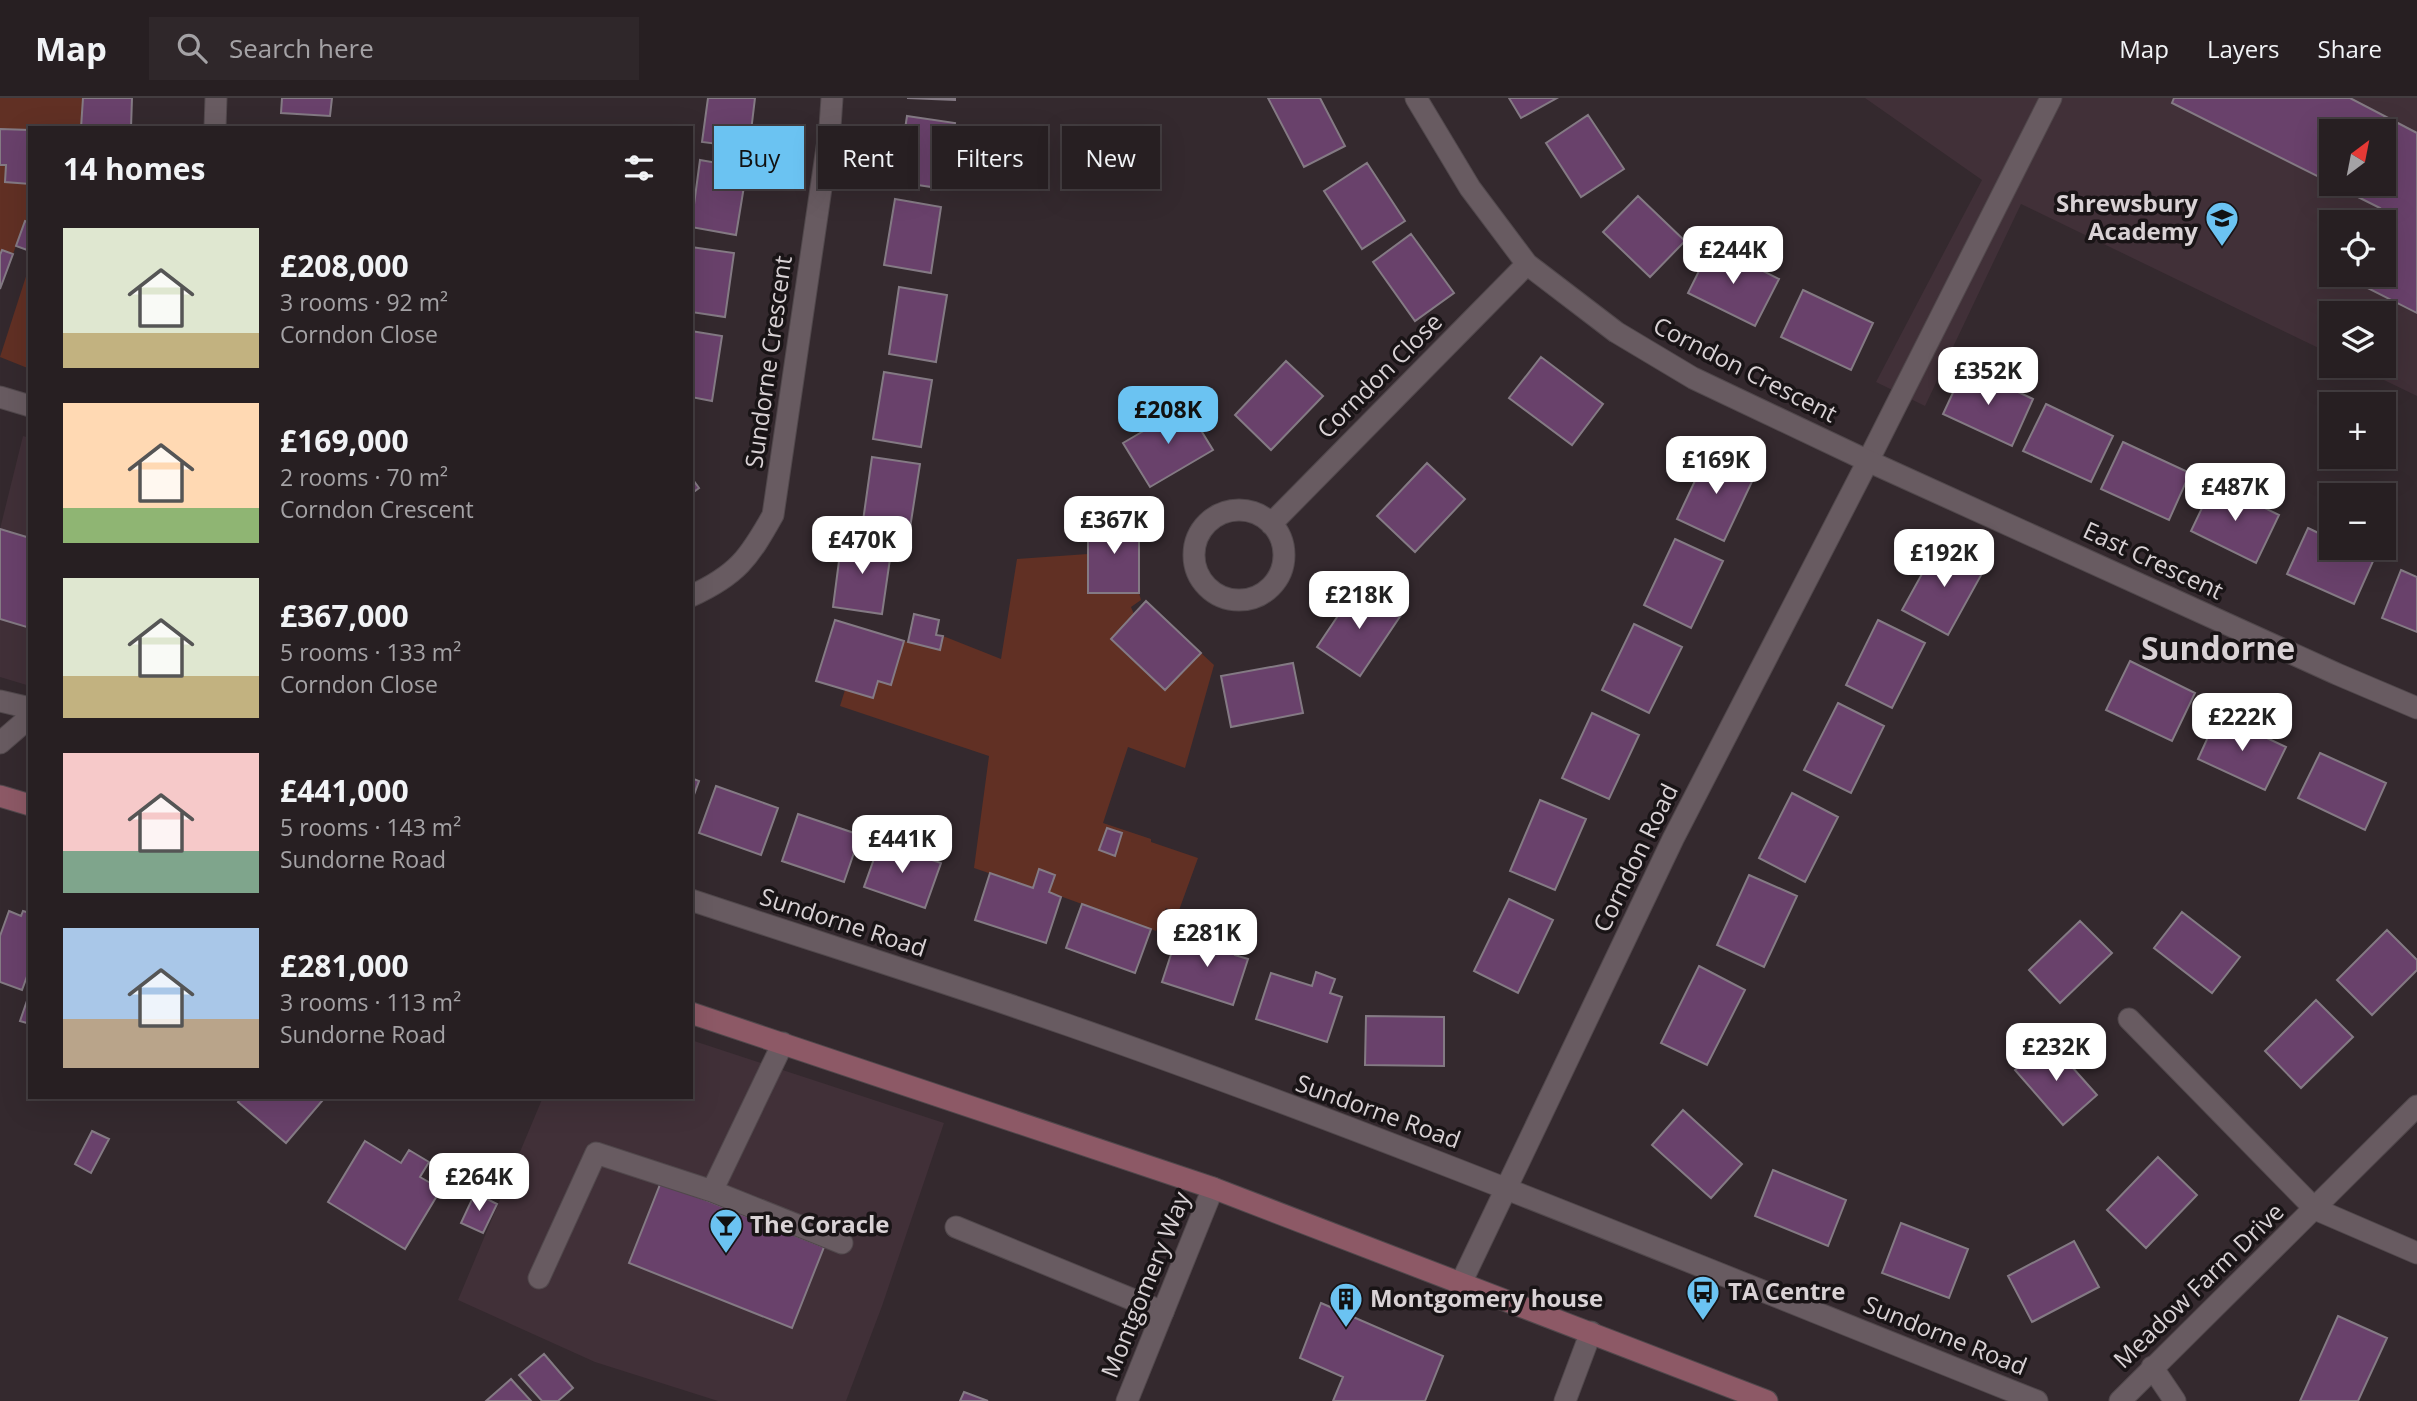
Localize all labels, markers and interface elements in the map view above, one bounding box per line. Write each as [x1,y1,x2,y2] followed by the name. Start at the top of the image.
[149,17,639,80] search box
[35,26,107,71] text: Map
[173,29,211,67] icon: search
[229,30,374,66] text: Search here
[2119,32,2169,65] text: Map
[2207,32,2280,65] text: Layers
[2318,32,2382,65] text: Share
[2319,119,2396,196] north arrow
[2319,119,2396,560] map controls
[714,126,804,189] chip: Buy
[818,126,918,189] chip: Rent
[932,126,1048,189] chip: Filters
[1062,126,1160,189] chip: New
[63,148,206,189] text: 14 homes
[620,149,658,187] icon: filters
[2056,186,2198,247] place label: Shrewsbury Academy
[2203,199,2241,248] school or university icon: Shrewsbury Academy
[2319,210,2396,287] button: locate
[1684,226,1782,286] pin: £244K
[1699,233,1767,265] text: £244K
[280,245,409,286] text: £208,000
[736,254,799,470] street label: Sundorne Crescent
[119,256,203,340] icon: home
[280,286,448,318] text: 3 rooms · 92 m²
[2319,301,2396,378] button: layers
[1309,305,1449,445] street label: Corndon Close
[1648,308,1843,429] street label: Corndon Crescent
[280,318,438,350] text: Corndon Close
[1939,348,2037,407] pin: £352K
[1954,354,2022,386] text: £352K
[1119,386,1217,446] pin: £208K
[2319,392,2396,469] button: +
[1134,393,1202,425] text: £208K
[280,420,409,461] text: £169,000
[119,431,203,515] icon: home
[1667,436,1765,496] pin: £169K
[1682,443,1750,475] text: £169K
[280,461,448,493] text: 2 rooms · 70 m²
[2186,464,2284,523] pin: £487K
[2201,470,2269,502] text: £487K
[2319,483,2396,560] button: −
[280,493,474,525] text: Corndon Crescent
[1065,496,1163,556] pin: £367K
[1080,503,1148,535] text: £367K
[2078,513,2229,606] street label: East Crescent
[813,517,911,576] pin: £470K
[828,523,896,555] text: £470K
[1895,530,1993,589] pin: £192K
[1910,536,1978,568] text: £192K
[1310,572,1408,631] pin: £218K
[1325,578,1393,610] text: £218K
[280,595,409,636] text: £367,000
[119,606,203,690] icon: home
[2141,626,2295,669] district label: Sundorne
[280,636,461,668] text: 5 rooms · 133 m²
[280,668,438,700] text: Corndon Close
[2193,694,2291,753] pin: £222K
[2208,700,2276,732] text: £222K
[280,770,409,811] text: £441,000
[1584,778,1685,937] street label: Corndon Road
[119,781,203,865] icon: home
[280,811,461,843] text: 5 rooms · 143 m²
[853,816,951,875] pin: £441K
[868,822,936,854] text: £441K
[280,843,446,875] text: Sundorne Road
[756,879,931,964] street label: Sundorne Road
[1158,910,1256,969] pin: £281K
[1173,916,1241,948] text: £281K
[280,945,409,986] text: £281,000
[119,956,203,1040] icon: home
[280,986,461,1018] text: 3 rooms · 113 m²
[280,1018,446,1050] text: Sundorne Road
[2007,1024,2105,1083] pin: £232K
[2022,1030,2090,1062] text: £232K
[1291,1065,1466,1156] street label: Sundorne Road
[430,1154,528,1213] pin: £264K
[445,1160,513,1192] text: £264K
[1092,1186,1197,1382] street label: Montgomery Way
[2106,1195,2290,1375] street label: Meadow Farm Drive
[707,1206,745,1255] bar icon: The Coracle
[750,1207,889,1240] place label: The Coracle
[1684,1273,1722,1322] bus stop icon: TA Centre
[1728,1274,1845,1307] place label: TA Centre
[1327,1280,1365,1329] building icon: Montgomery house
[1370,1281,1603,1314] place label: Montgomery house
[1859,1287,2032,1382] street label: Sundorne Road

